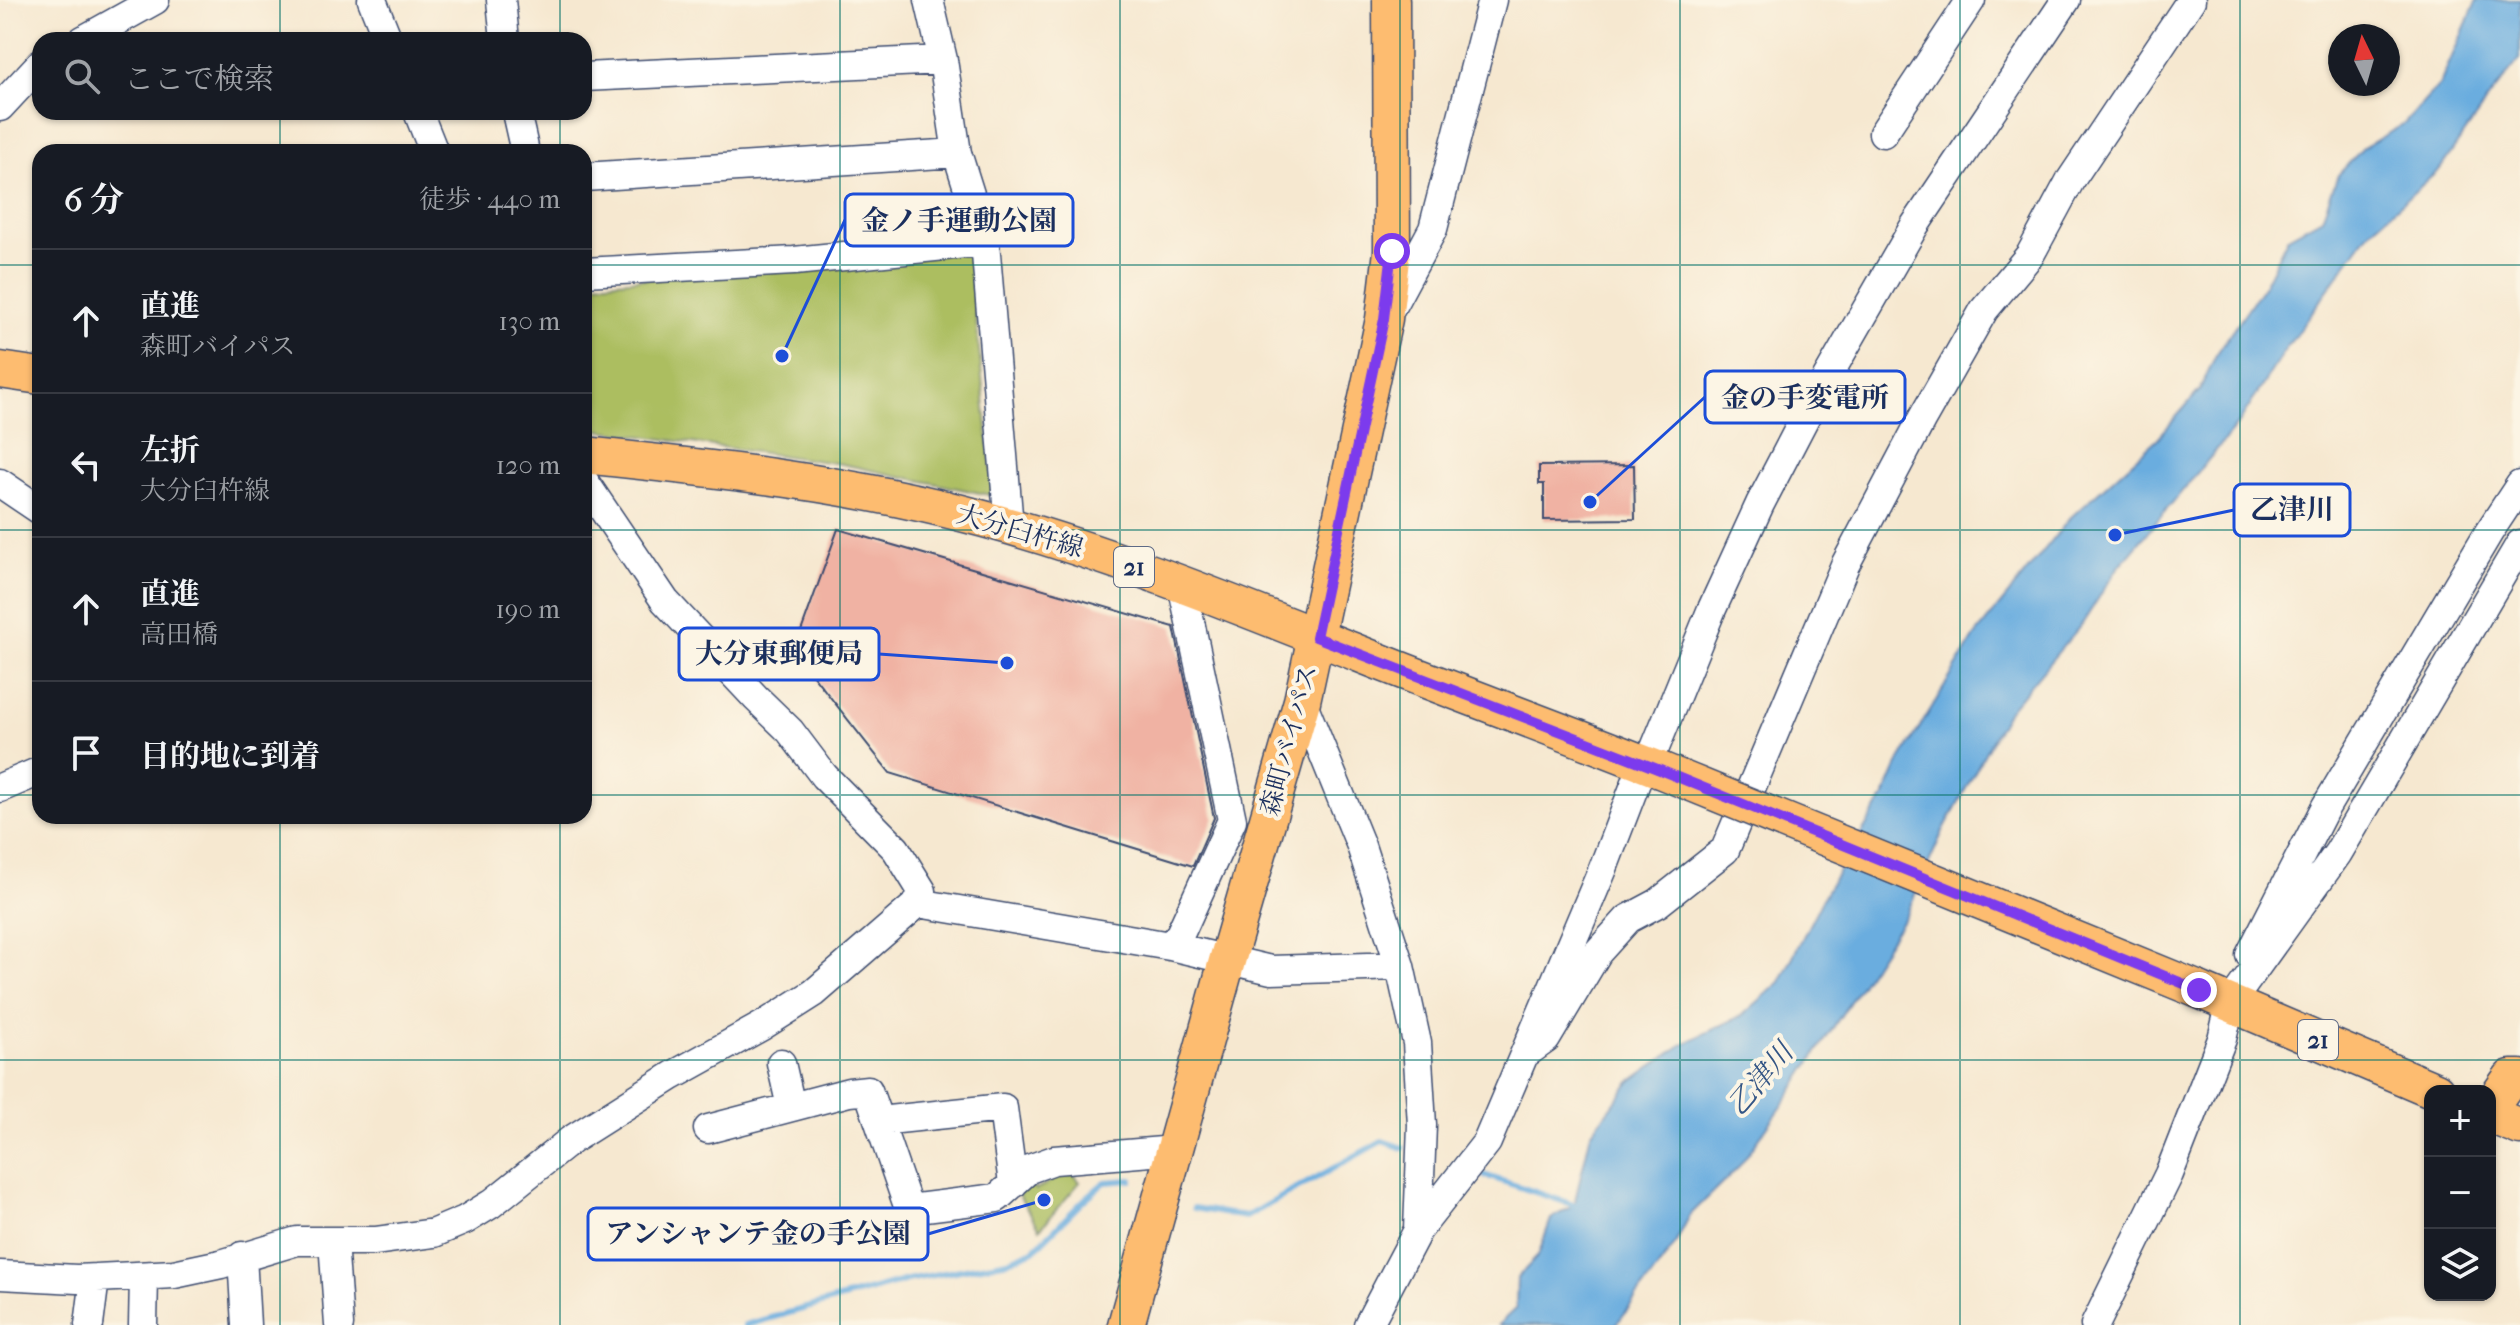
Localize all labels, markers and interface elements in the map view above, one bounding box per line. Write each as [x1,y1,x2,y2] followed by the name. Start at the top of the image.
[2328,24,2400,96] north arrow
[32,32,592,120] search box
[60,54,104,98] icon: search
[124,62,274,97] text: ここで検索
[64,180,124,220] text: 6 分
[419,184,560,215] text: 徒歩 · 440 m
[845,194,1073,246] callout: 金ノ手運動公園
[861,204,1057,237] text: 金ノ手運動公園
[1374,233,1410,269] route start
[140,289,200,324] text: 直進
[64,299,108,343] icon: ahead
[499,306,560,337] text: 130 m
[140,331,295,362] text: 森町バイパス
[1705,371,1905,423] callout: 金の手変電所
[1721,381,1889,414] text: 金の手変電所
[140,433,200,468] text: 左折
[64,443,108,487] icon: left
[496,450,560,481] text: 120 m
[140,475,270,506] text: 大分臼杵線
[2234,484,2350,536] callout: 乙津川
[2250,493,2334,526] text: 乙津川
[953,498,1087,564] street label: 大分臼杵線
[1114,547,1154,587] road number: 21
[140,577,200,612] text: 直進
[64,587,108,631] icon: ahead
[496,594,560,625] text: 190 m
[140,619,218,650] text: 高田橋
[679,628,879,680] callout: 大分東郵便局
[695,637,863,670] text: 大分東郵便局
[1254,661,1324,819] street label: 森町バイパス
[64,731,108,775] icon: arrive
[140,739,320,774] text: 目的地に到着
[2181,972,2217,1008] route end
[2298,1020,2338,1060] road number: 21
[1720,1034,1802,1122] water label: 乙津川
[2424,1085,2496,1301] map controls
[2424,1085,2496,1157] button: +
[2424,1157,2496,1229] button: −
[588,1208,928,1260] callout: アンシャンテ金の手公園
[605,1217,911,1250] text: アンシャンテ金の手公園
[2424,1229,2496,1301] button: layers

